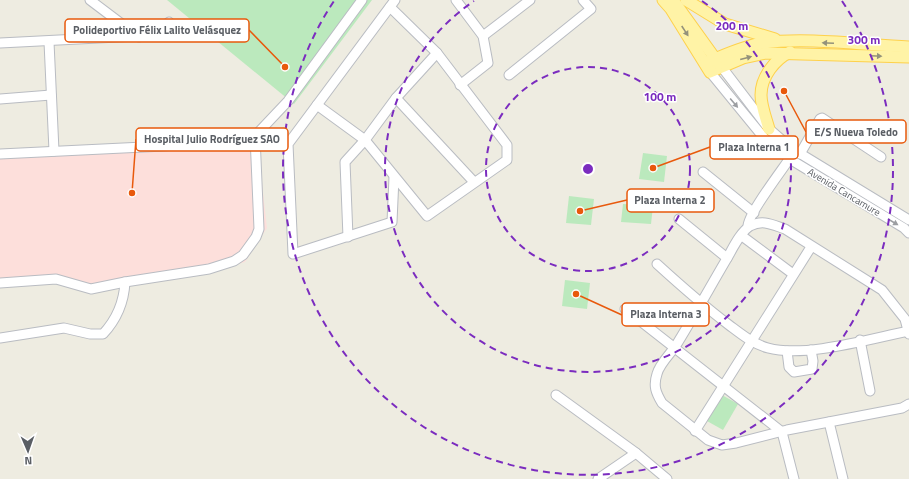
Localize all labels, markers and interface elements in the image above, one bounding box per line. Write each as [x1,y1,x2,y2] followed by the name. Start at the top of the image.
[716,16,748,35] text: 200 m
[65,19,249,42] callout: Polideportivo Félix Lalito Velásquez
[73,22,241,38] text: Polideportivo Félix Lalito Velásquez
[681,25,688,37] one-way arrow
[848,30,880,49] text: 300 m
[822,39,834,46] one-way arrow
[870,53,883,59] one-way arrow
[740,54,753,60] one-way arrow
[644,87,676,106] text: 100 m
[729,98,738,108] one-way arrow
[806,120,906,143] callout: E/S Nueva Toledo
[814,124,898,140] text: E/S Nueva Toledo
[136,128,288,151] callout: Hospital Julio Rodríguez SAO
[144,131,280,147] text: Hospital Julio Rodríguez SAO
[710,136,798,159] callout: Plaza Interna 1
[718,139,790,155] text: Plaza Interna 1
[581,162,595,176] centre of rings
[805,164,883,220] street label: Avenida Cancamure
[627,189,714,212] callout: Plaza Interna 2
[634,192,706,208] text: Plaza Interna 2
[887,218,899,225] one-way arrow
[622,303,709,326] callout: Plaza Interna 3
[630,306,702,322] text: Plaza Interna 3
[8,431,48,471] north arrow
[24,453,32,469] text: N

